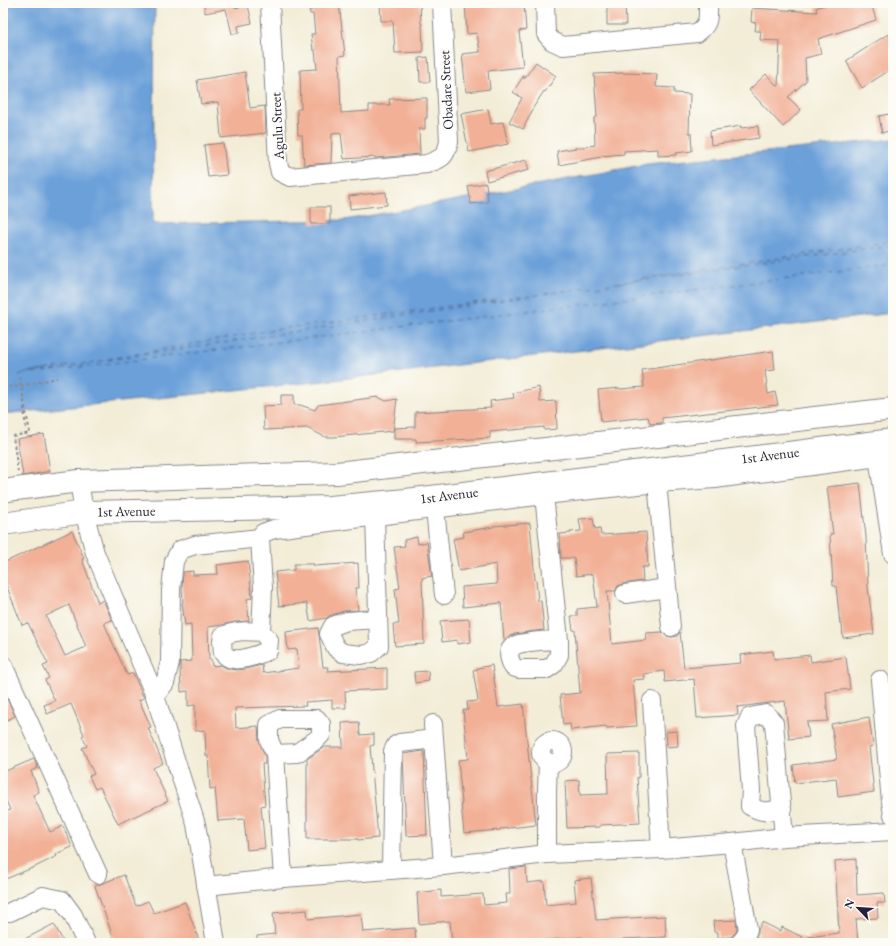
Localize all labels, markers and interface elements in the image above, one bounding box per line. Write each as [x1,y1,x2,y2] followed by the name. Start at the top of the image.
[435,49,457,130] street label: Obadare Street
[266,91,288,161] street label: Agulu Street
[740,442,801,468] street label: 1st Avenue
[419,482,480,508] street label: 1st Avenue
[97,501,156,521] street label: 1st Avenue
[838,888,878,928] north arrow
[841,897,857,911] text: N

